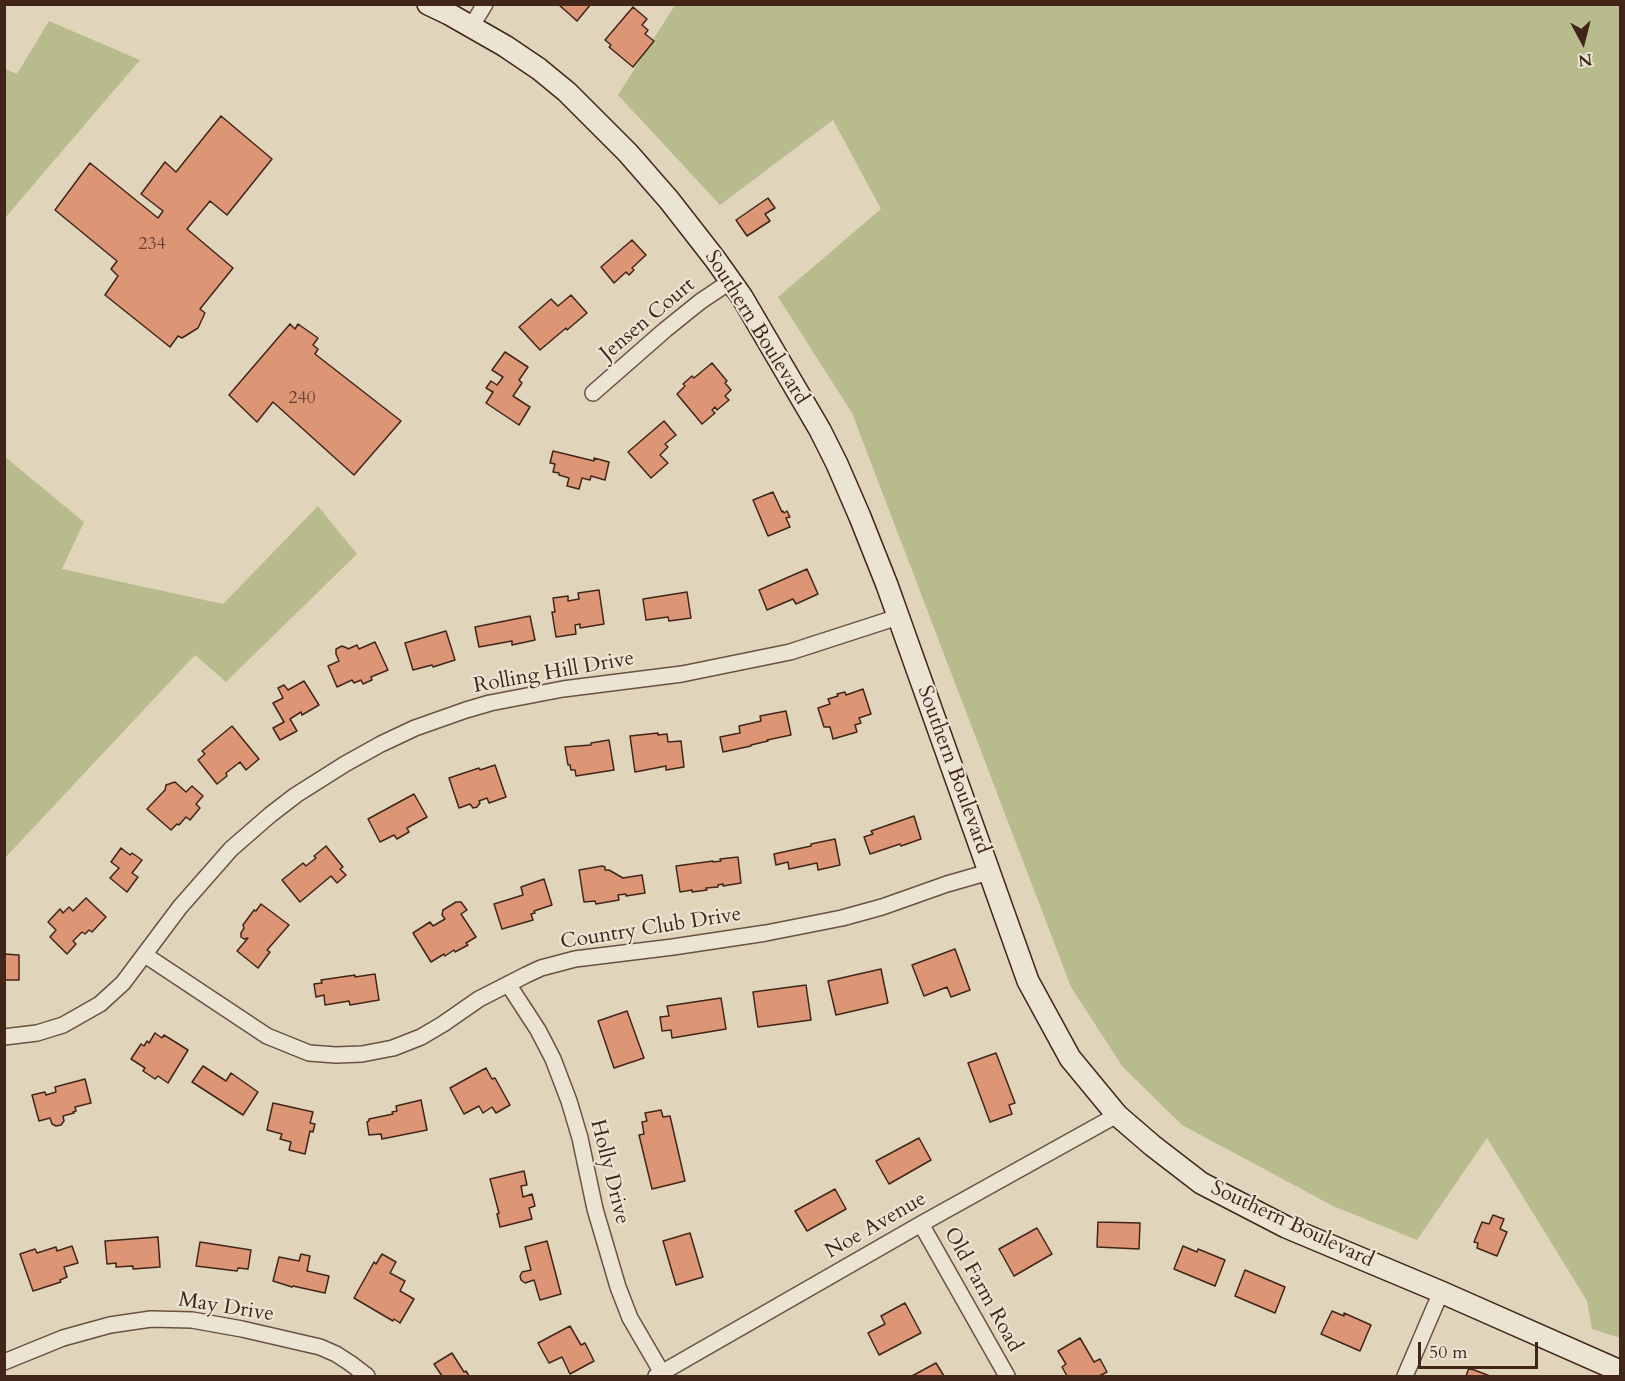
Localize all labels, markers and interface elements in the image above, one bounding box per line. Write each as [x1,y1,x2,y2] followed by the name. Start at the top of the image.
[1553,12,1613,72] north arrow
[1577,48,1593,72] text: N
[138,234,166,256] house number: 234
[698,246,814,410] street label: Southern Boulevard
[595,273,701,367] street label: Jensen Court
[288,388,316,410] house number: 240
[472,646,636,700] street label: Rolling Hill Drive
[911,683,995,857] street label: Southern Boulevard
[559,902,743,956] street label: Country Club Drive
[584,1117,634,1227] street label: Holly Drive
[1207,1176,1377,1274] street label: Southern Boulevard
[821,1187,931,1265] street label: Noe Avenue
[937,1223,1027,1357] street label: Old Farm Road
[176,1288,276,1328] street label: May Drive
[1421,1330,1541,1368] scale bar
[1429,1340,1468,1365] text: 50 m

